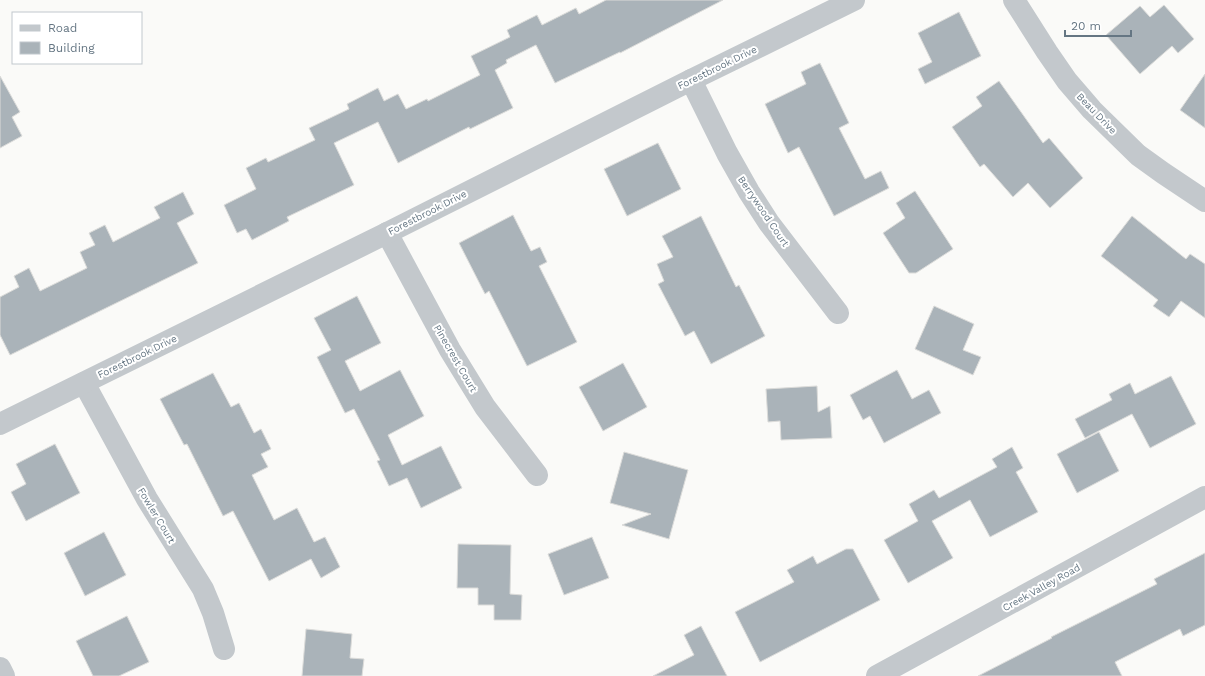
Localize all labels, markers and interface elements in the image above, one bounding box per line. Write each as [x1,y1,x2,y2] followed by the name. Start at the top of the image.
[12,12,142,64] legend
[1065,12,1131,38] scale bar
[1071,19,1101,33] text: 20 m
[48,21,77,35] text: Road
[48,41,95,55] text: Building
[676,43,759,91] street label: Forestbrook Drive
[1074,91,1119,136] street label: Beau Drive
[736,174,792,249] street label: Berrywood Court
[386,188,469,237] street label: Forestbrook Drive
[432,323,480,395] street label: Pinecrest Court
[96,332,179,380] street label: Forestbrook Drive
[136,485,178,546] street label: Fowler Court
[1001,562,1082,613] street label: Creek Valley Road

